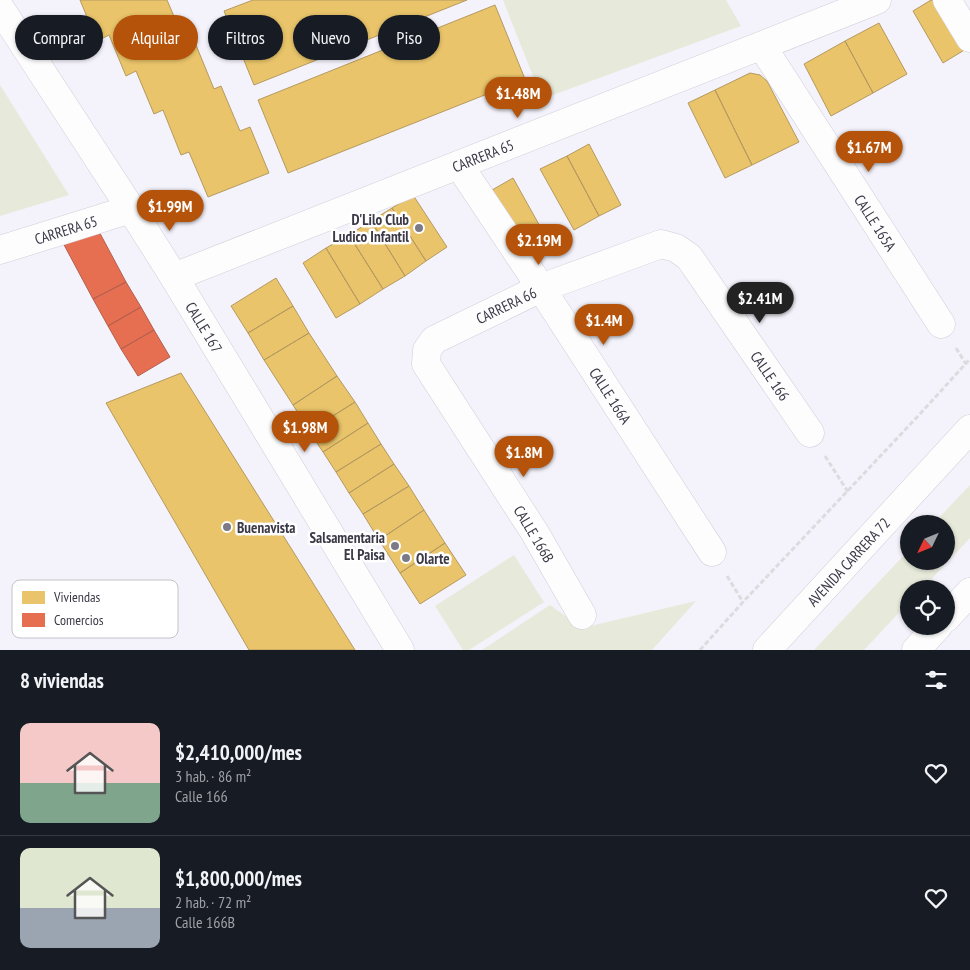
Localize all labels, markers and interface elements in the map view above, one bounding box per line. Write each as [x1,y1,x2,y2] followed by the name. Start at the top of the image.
[15,15,103,60] chip: Comprar
[113,15,198,60] chip: Alquilar
[208,15,283,60] chip: Filtros
[293,15,368,60] chip: Nuevo
[378,15,440,60] chip: Piso
[477,76,559,119] pin: $1.48M
[496,83,540,103] text: $1.48M
[828,130,910,173] pin: $1.67M
[449,135,516,176] street label: CARRERA 65
[847,137,891,157] text: $1.67M
[129,190,211,232] pin: $1.99M
[851,191,901,255] street label: CALLE 165A
[148,196,192,216] text: $1.99M
[332,210,409,246] place label: D'Lilo Club Ludico Infantil
[32,211,100,248] street label: CARRERA 65
[413,222,425,234] marker: D'Lilo Club Ludico Infantil
[498,224,580,266] pin: $2.19M
[517,230,561,250] text: $2.19M
[473,282,540,328] street label: CARRERA 66
[719,282,801,324] pin: $2.41M
[738,288,782,308] text: $2.41M
[182,298,227,356] street label: CALLE 167
[569,304,639,346] pin: $1.4M
[586,310,622,330] text: $1.4M
[747,347,794,404] street label: CALLE 166
[586,364,636,428] street label: CALLE 166A
[264,410,346,453] pin: $1.98M
[283,417,327,437] text: $1.98M
[489,436,559,478] pin: $1.8M
[506,442,542,462] text: $1.8M
[510,502,558,566] street label: CALLE 166B
[803,513,894,610] street label: AVENIDA CARRERA 72
[900,515,955,570] north arrow
[900,515,955,635] map controls
[237,518,296,537] place label: Buenavista
[221,521,233,533] marker: Buenavista
[310,528,385,564] place label: Salsamentaria El Paisa
[389,540,401,552] marker: Salsamentaria El Paisa
[416,549,450,568] place label: Olarte
[400,552,412,564] marker: Olarte
[12,580,178,638] legend
[900,580,955,635] button: locate
[53,588,101,606] text: Viviendas
[54,611,104,629] text: Comercios
[922,666,950,694] icon: filters
[20,667,104,694] text: 8 viviendas
[175,739,302,766] text: $2,410,000/mes
[60,743,120,803] icon: home
[922,759,950,787] icon: heart
[175,766,251,786] text: 3 hab. · 86 m²
[175,786,228,806] text: Calle 166
[175,865,302,892] text: $1,800,000/mes
[60,868,120,928] icon: home
[922,884,950,912] icon: heart
[175,892,251,912] text: 2 hab. · 72 m²
[175,912,235,932] text: Calle 166B

